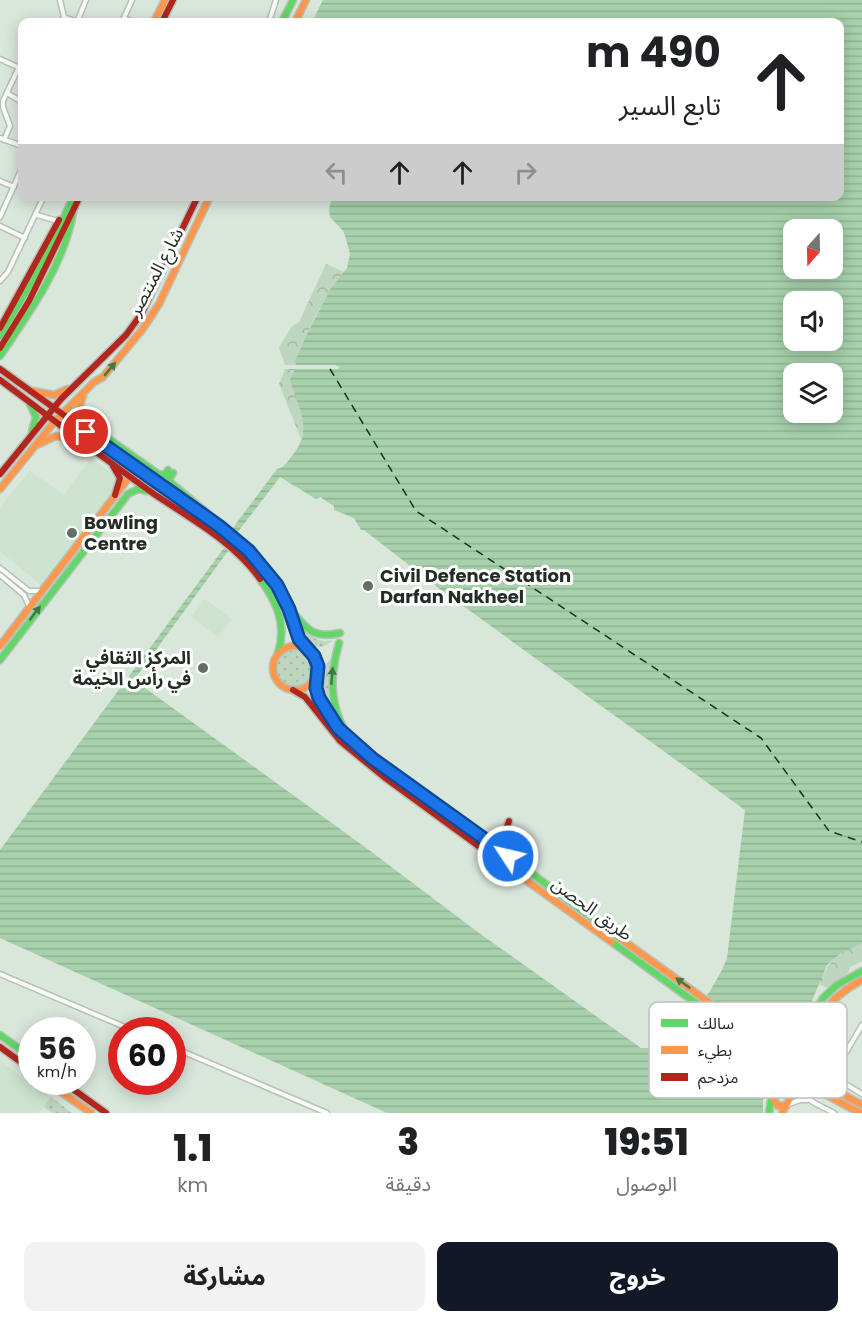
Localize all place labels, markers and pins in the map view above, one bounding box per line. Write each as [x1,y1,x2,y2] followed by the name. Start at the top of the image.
[60,406,111,457] pin
[84,510,158,556] place label: Bowling Centre
[65,526,79,540] marker: Bowling Centre
[380,563,571,609] place label: Civil Defence Station Darfan Nakheel
[361,579,375,593] marker: Civil Defence Station Darfan Nakheel
[73,645,191,693] place label: المركز الثقافي في رأس الخيمة
[196,661,210,675] marker: المركز الثقافي في رأس الخيمة

